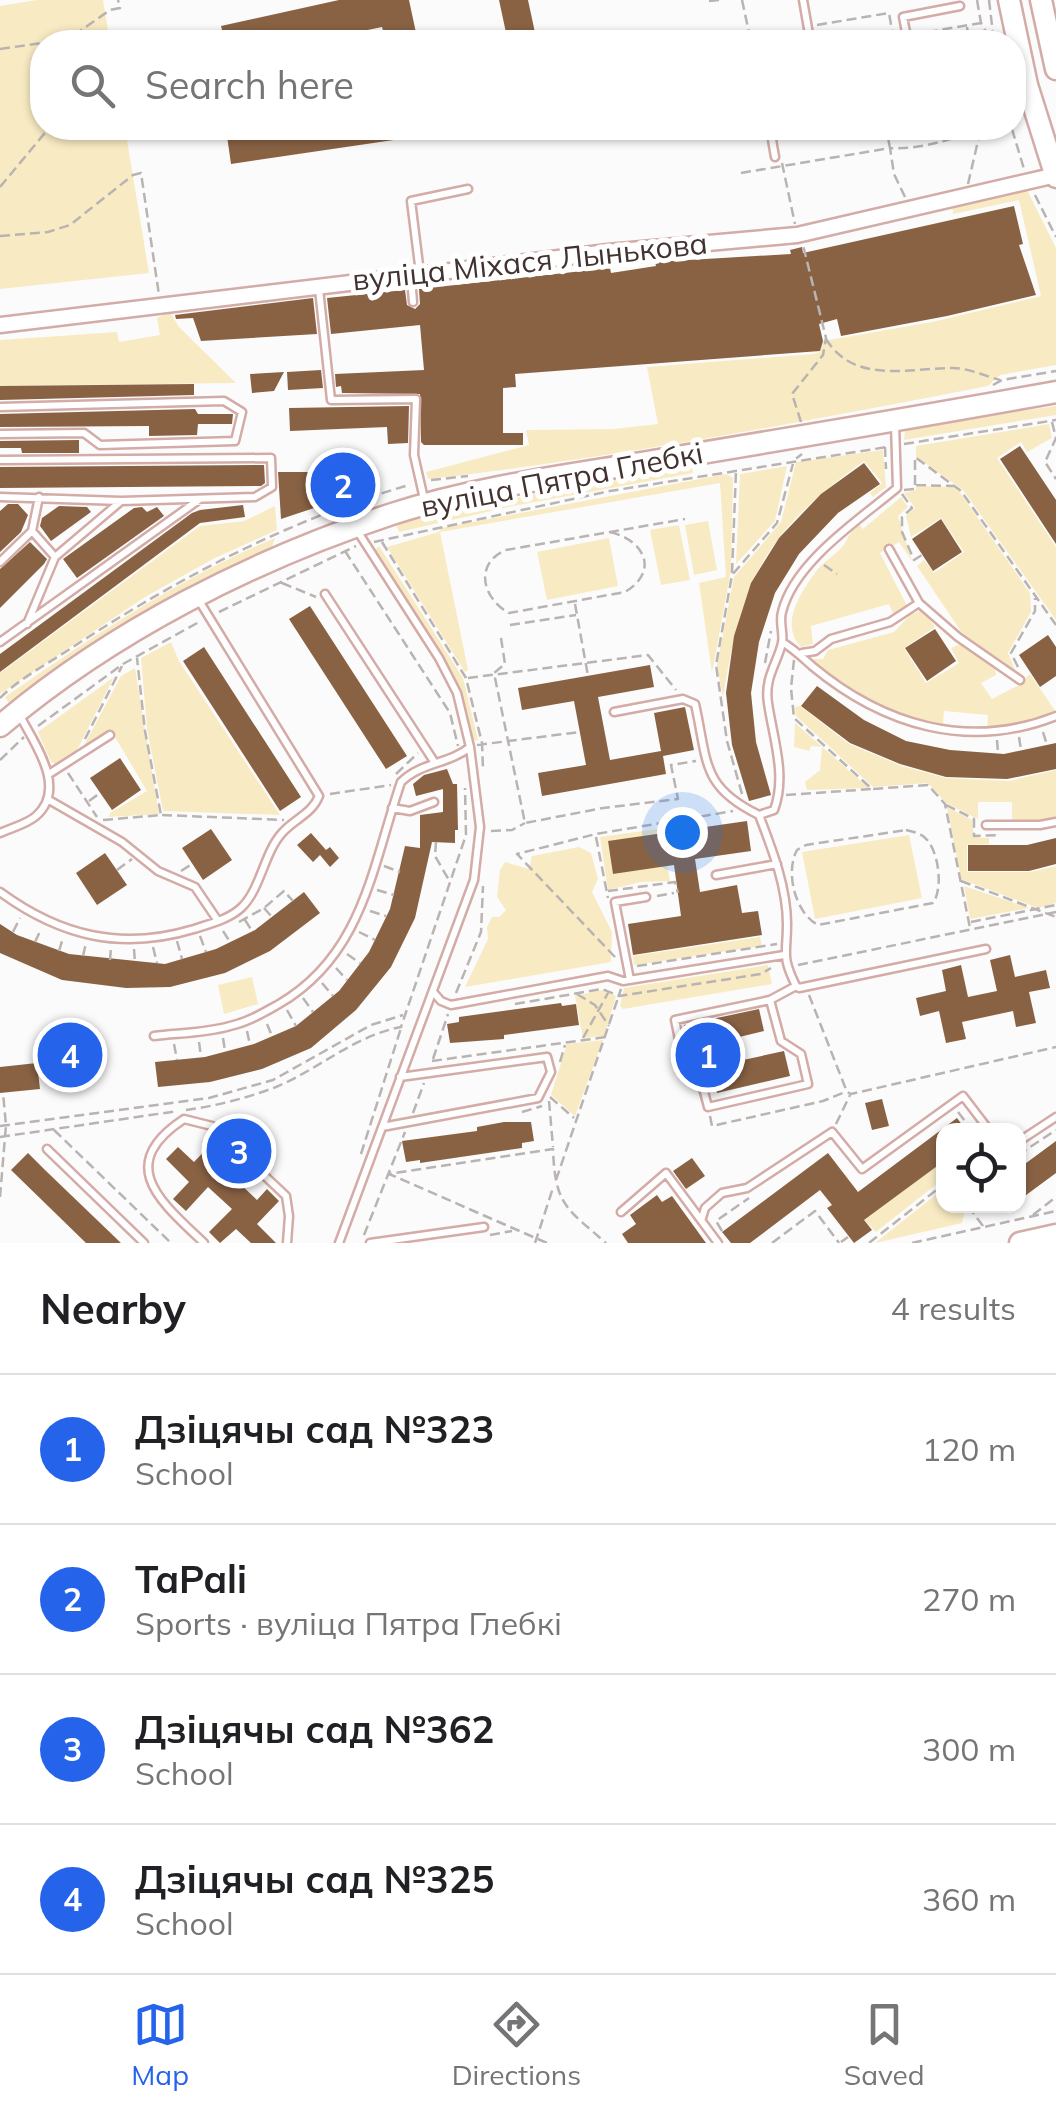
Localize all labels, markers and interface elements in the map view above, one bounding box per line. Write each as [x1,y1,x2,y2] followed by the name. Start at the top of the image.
[30,30,1026,140] search box
[65,58,120,113] icon: search
[145,61,354,109] text: Search here
[350,223,709,299] street label: вуліца Міхася Лынькова
[417,433,706,525] street label: вуліца Пятра Глебкі
[310,448,376,522] pin: 2
[657,807,708,858] your location
[38,1018,102,1092] pin: 4
[676,1018,740,1092] pin: 1
[206,1114,272,1188] pin: 3
[936,1123,1026,1213] map controls
[936,1123,1026,1213] button: locate
[40,1282,186,1335] text: Nearby
[891,1288,1016,1328] text: 4 results
[135,1405,494,1453] text: Дзіцячы сад №323
[63,1429,82,1469] text: 1
[922,1429,1016,1469] text: 120 m
[135,1453,234,1493] text: School
[135,1555,247,1603] text: TaPali
[63,1579,82,1619] text: 2
[922,1579,1016,1619] text: 270 m
[135,1603,562,1643] text: Sports · вуліца Пятра Глебкі
[135,1705,494,1753] text: Дзіцячы сад №362
[63,1729,82,1769] text: 3
[922,1729,1016,1769] text: 300 m
[135,1753,234,1793] text: School
[135,1855,494,1903] text: Дзіцячы сад №325
[63,1879,82,1919] text: 4
[922,1879,1016,1919] text: 360 m
[135,1903,234,1943] text: School
[131,1997,189,2092] tab: Map
[452,1997,581,2092] tab: Directions
[844,1997,925,2092] tab: Saved

